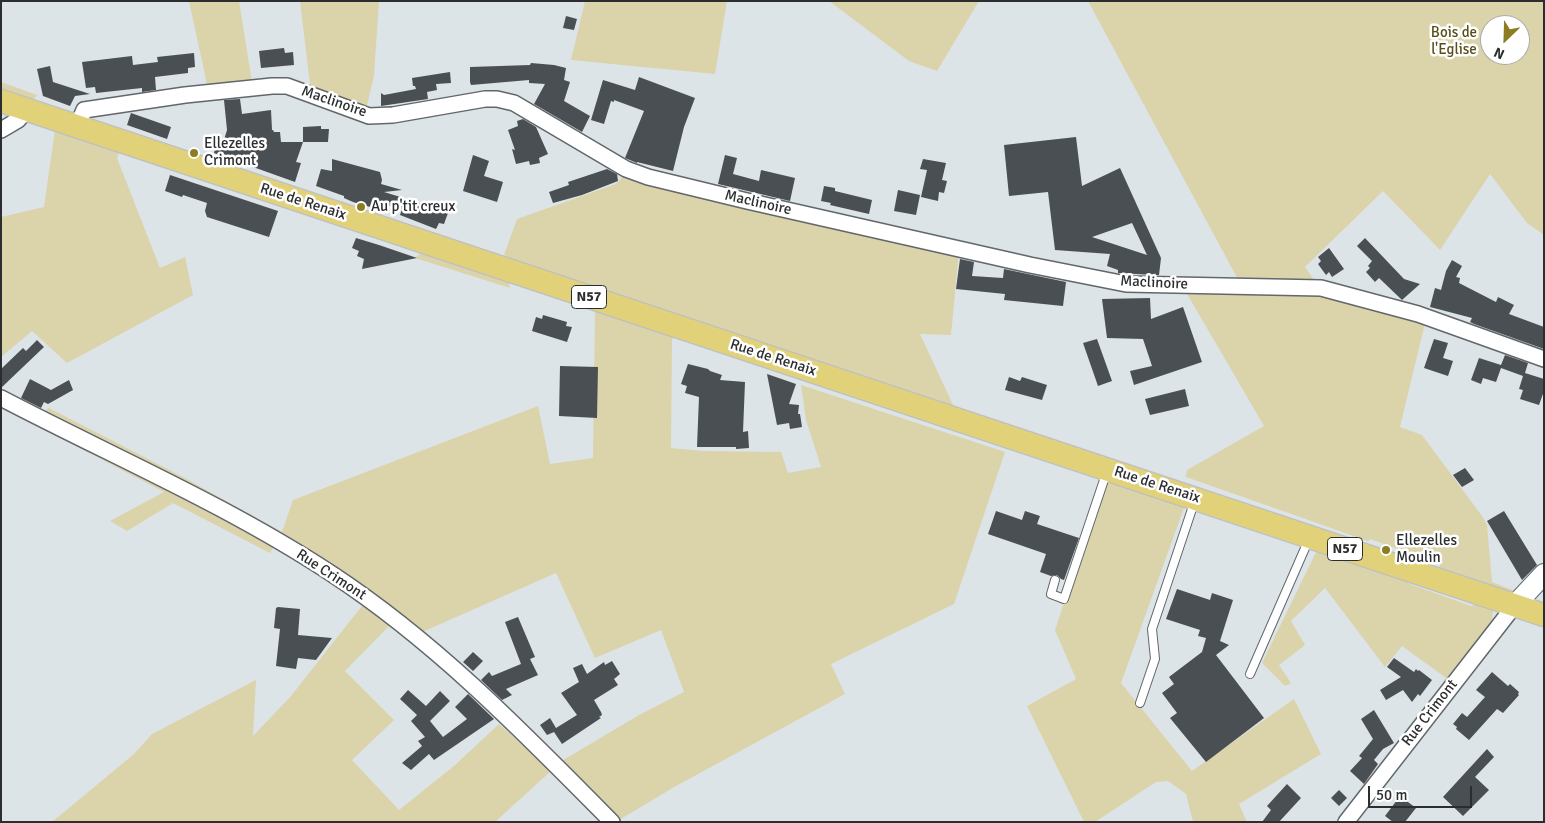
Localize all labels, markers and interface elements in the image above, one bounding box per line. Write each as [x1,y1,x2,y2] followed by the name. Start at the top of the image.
[1480,15,1530,65] north arrow
[1431,24,1477,59] park label: Bois de l'Eglise
[1491,43,1507,63] text: N
[299,82,369,122] street label: Maclinoire
[204,135,265,170] place label: Ellezelles Crimont
[188,147,200,159] marker: Ellezelles Crimont
[258,180,348,224] street label: Rue de Renaix
[723,187,793,219] street label: Maclinoire
[371,198,455,216] place label: Au p'tit creux
[355,201,367,213] marker: Au p'tit creux
[1120,272,1188,294] street label: Maclinoire
[572,286,606,308] road number: N57
[728,336,818,380] street label: Rue de Renaix
[1112,463,1202,507] street label: Rue de Renaix
[1396,532,1457,567] place label: Ellezelles Moulin
[1328,538,1362,560] road number: N57
[1380,544,1392,556] marker: Ellezelles Moulin
[293,546,369,604] street label: Rue Crimont
[1398,676,1462,750] street label: Rue Crimont
[1370,776,1474,808] scale bar
[1376,786,1407,804] text: 50 m

